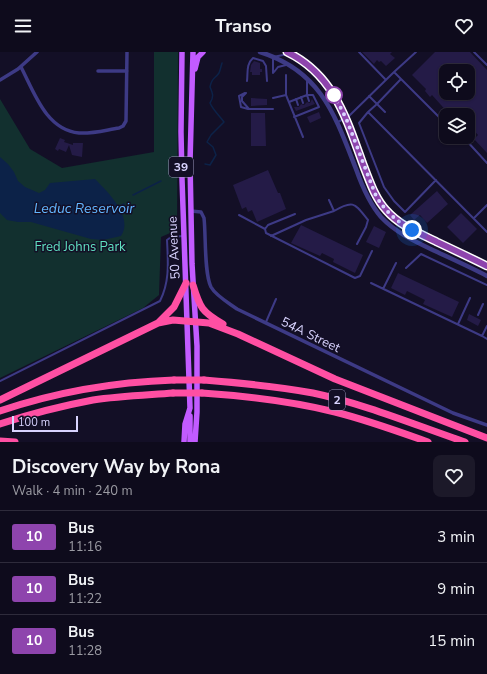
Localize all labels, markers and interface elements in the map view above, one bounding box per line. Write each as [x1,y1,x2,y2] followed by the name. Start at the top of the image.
[215,14,272,38] text: Transo
[12,15,34,37] icon: menu
[453,15,475,37] icon: heart
[439,64,475,144] map controls
[439,64,475,100] button: locate
[325,86,343,104] unlabelled marker
[439,108,475,144] button: layers
[169,157,193,177] road number: 39
[34,199,135,218] water label: Leduc Reservoir
[163,216,185,280] street label: 50 Avenue
[402,220,422,240] your location
[34,238,126,256] park label: Fred Johns Park
[278,313,344,357] street label: 54A Street
[329,390,345,410] road number: 2
[12,414,78,433] scale bar
[18,415,50,430] text: 100 m
[12,454,220,480] text: Discovery Way by Rona
[433,455,475,497] button: heart
[12,482,133,500] text: Walk · 4 min · 240 m
[68,518,94,538] text: Bus
[26,527,42,546] text: 10
[437,527,475,547] text: 3 min
[68,538,102,556] text: 11:16
[68,570,94,590] text: Bus
[26,579,42,598] text: 10
[437,579,475,599] text: 9 min
[68,590,102,608] text: 11:22
[68,622,94,642] text: Bus
[26,631,42,650] text: 10
[428,631,475,651] text: 15 min
[68,642,102,660] text: 11:28

